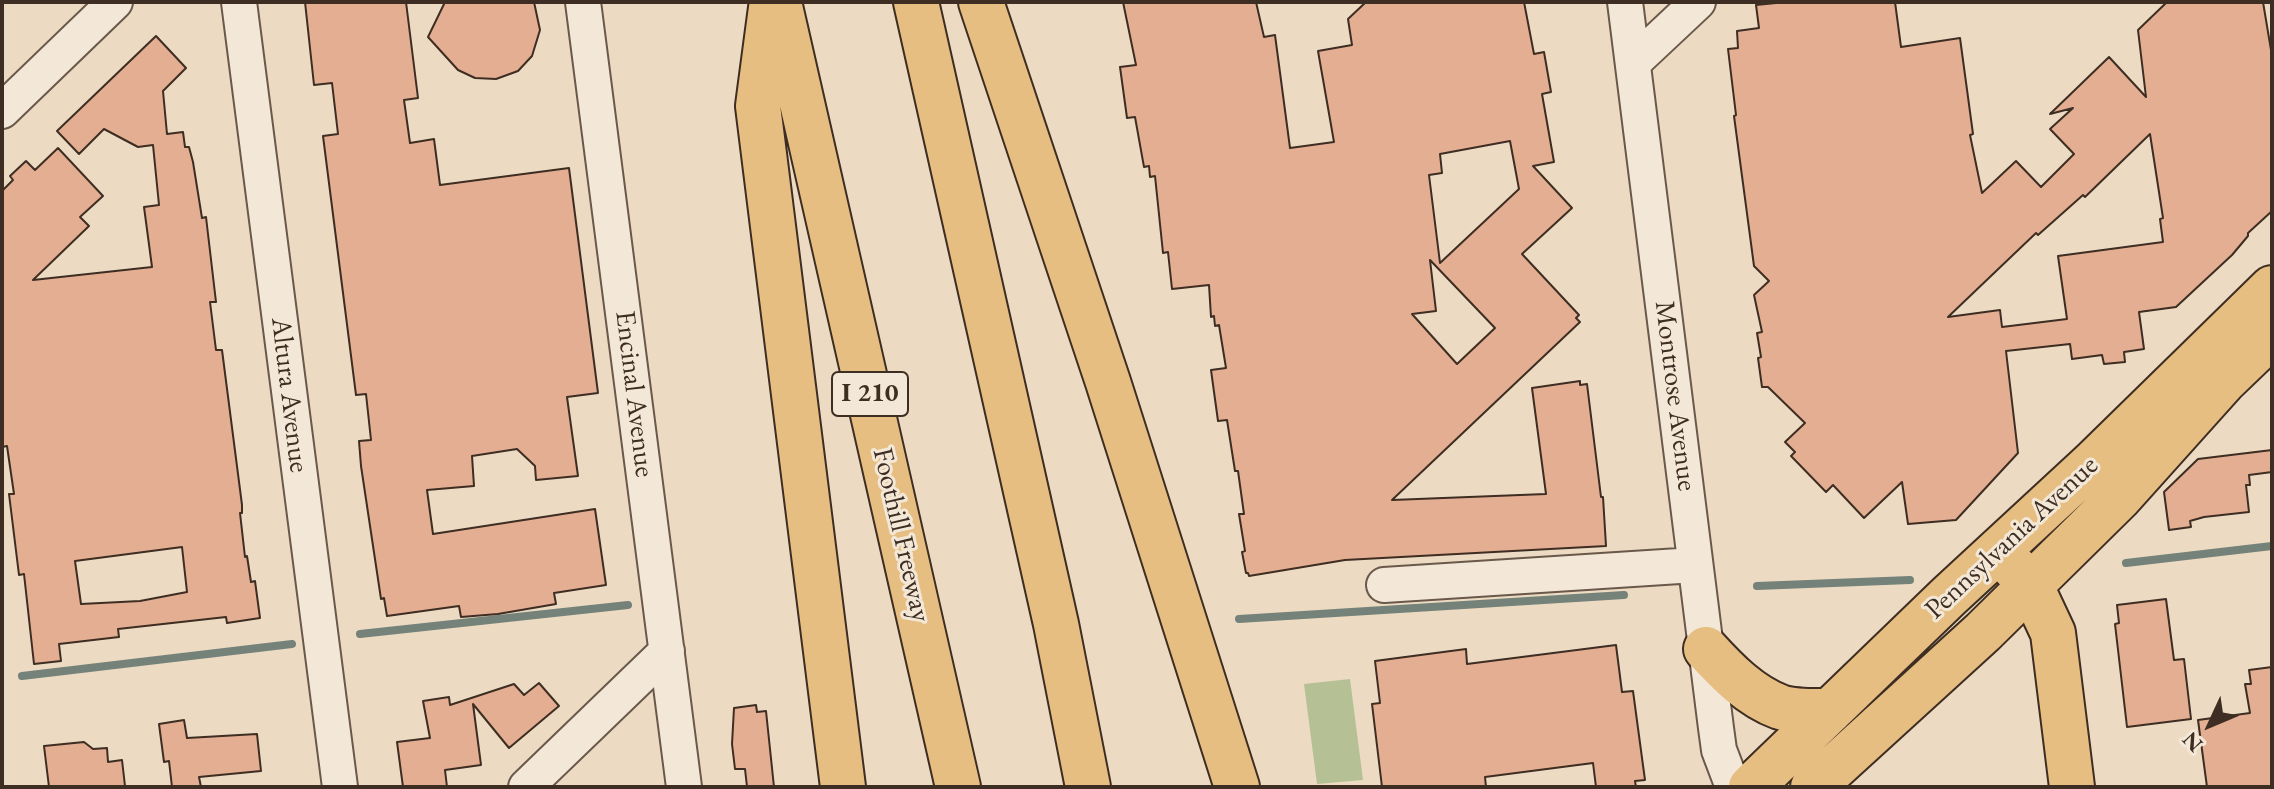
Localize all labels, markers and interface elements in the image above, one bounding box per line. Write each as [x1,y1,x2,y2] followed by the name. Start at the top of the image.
[1647,299,1703,493] street label: Montrose Avenue
[607,309,661,479] street label: Encinal Avenue
[263,315,315,475] street label: Altura Avenue
[832,372,908,416] road number: I 210
[865,445,937,625] street label: Foothill Freeway
[1919,449,2105,627] street label: Pennsylvania Avenue
[2170,685,2250,765] north arrow
[2176,726,2209,758] text: N

